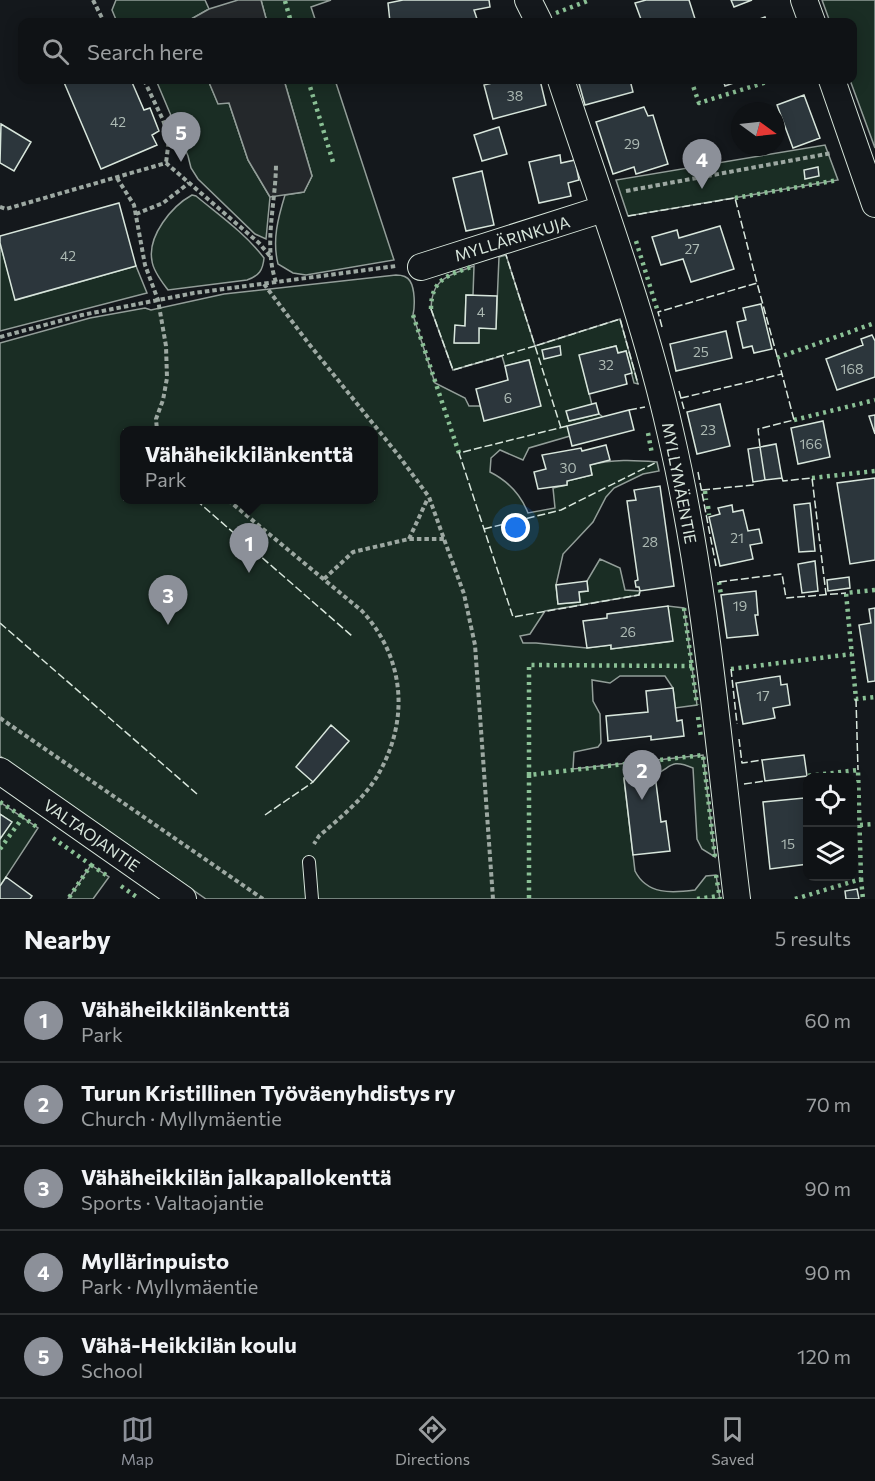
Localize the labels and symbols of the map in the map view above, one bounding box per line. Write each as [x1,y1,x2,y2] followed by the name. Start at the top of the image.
[507,87,523,104] house number: 38
[731,102,785,156] north arrow
[162,112,201,162] pin: 5
[110,113,126,130] house number: 42
[624,135,640,152] house number: 29
[682,140,722,189] pin: 4
[452,211,572,265] street label: MYLLÄRINKUJA
[684,240,700,257] house number: 27
[60,247,76,264] house number: 42
[477,303,486,320] house number: 4
[693,343,709,360] house number: 25
[598,356,614,373] house number: 32
[841,360,863,377] house number: 168
[504,389,512,406] house number: 6
[659,421,701,545] street label: MYLLYMÄENTIE
[700,421,716,438] house number: 23
[800,435,822,452] house number: 166
[559,459,577,476] house number: 30
[501,513,530,542] your location
[230,524,268,573] pin: 1
[730,529,744,546] house number: 21
[642,533,658,550] house number: 28
[148,576,188,625] pin: 3
[733,597,747,614] house number: 19
[620,623,636,640] house number: 26
[756,687,770,704] house number: 17
[622,750,662,800] pin: 2
[40,795,144,875] street label: VALTAOJANTIE
[781,835,795,852] house number: 15

